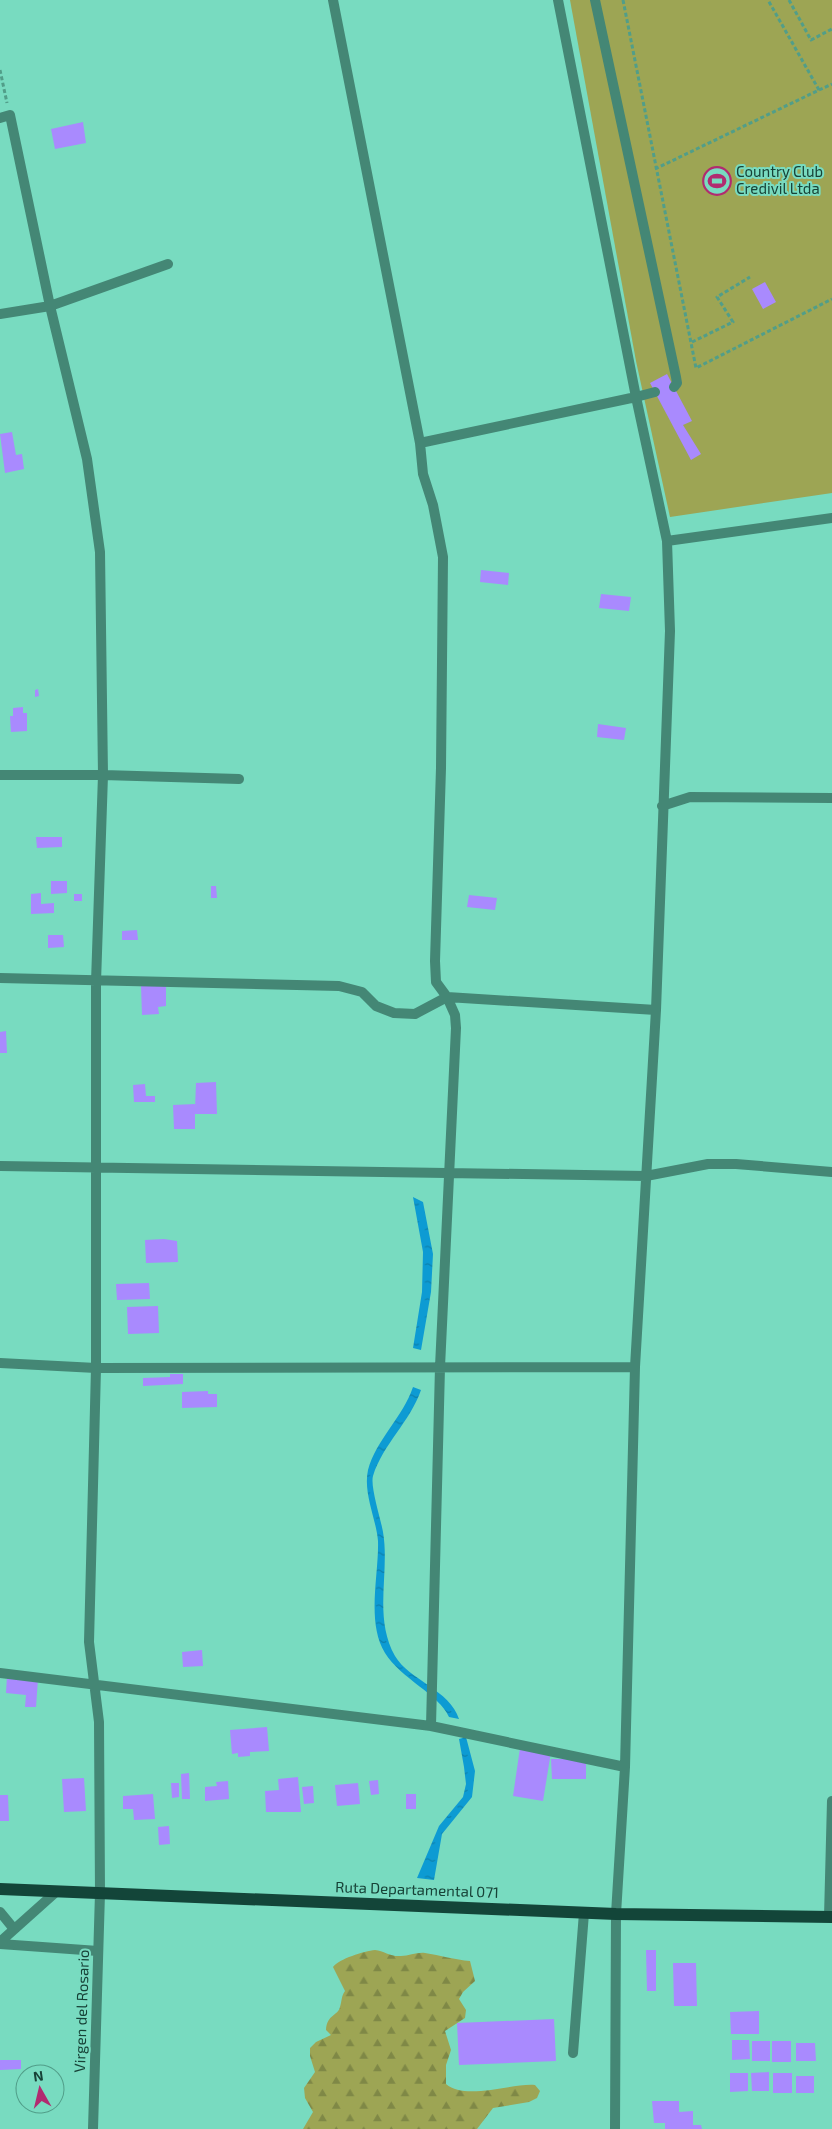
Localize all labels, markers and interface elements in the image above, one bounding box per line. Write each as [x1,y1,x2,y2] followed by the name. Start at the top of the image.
[736,162,823,197] place label: Country Club Credivil Ltda
[702,166,732,196] sports icon: Country Club Credivil Ltda
[335,1877,499,1901] street label: Ruta Departamental 071
[70,1949,92,2073] street label: Virgen del Rosario
[15,2064,65,2114] north arrow
[32,2067,44,2085] text: N

